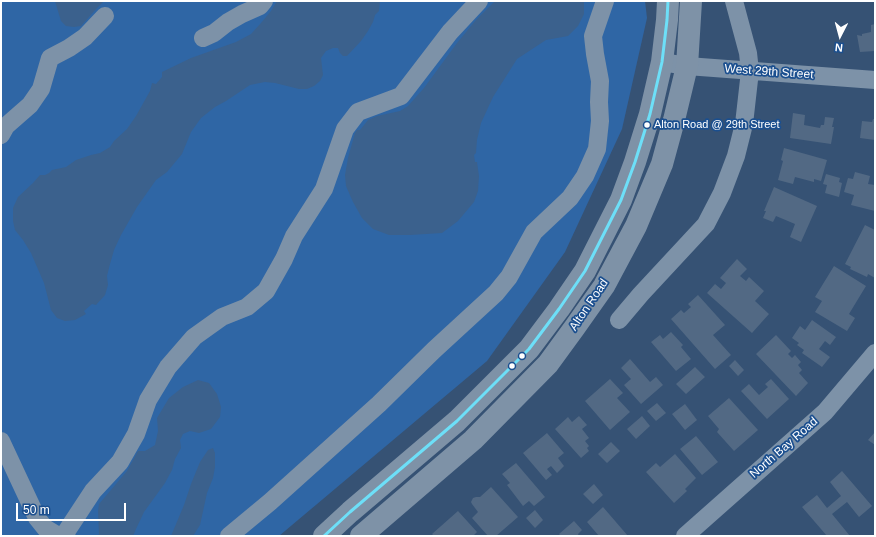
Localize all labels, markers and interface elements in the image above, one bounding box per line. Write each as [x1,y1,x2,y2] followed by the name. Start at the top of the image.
[820,16,860,56] north arrow
[834,42,843,54] text: N
[724,62,814,82] street label: West 29th Street
[654,118,780,132] place label: Alton Road @ 29th Street
[642,120,652,130] marker: Alton Road @ 29th Street
[566,276,612,334] street label: Alton Road
[517,351,527,361] unlabelled marker
[507,361,517,371] unlabelled marker
[747,415,821,481] street label: North Bay Road
[18,495,128,521] scale bar
[23,503,50,517] text: 50 m

